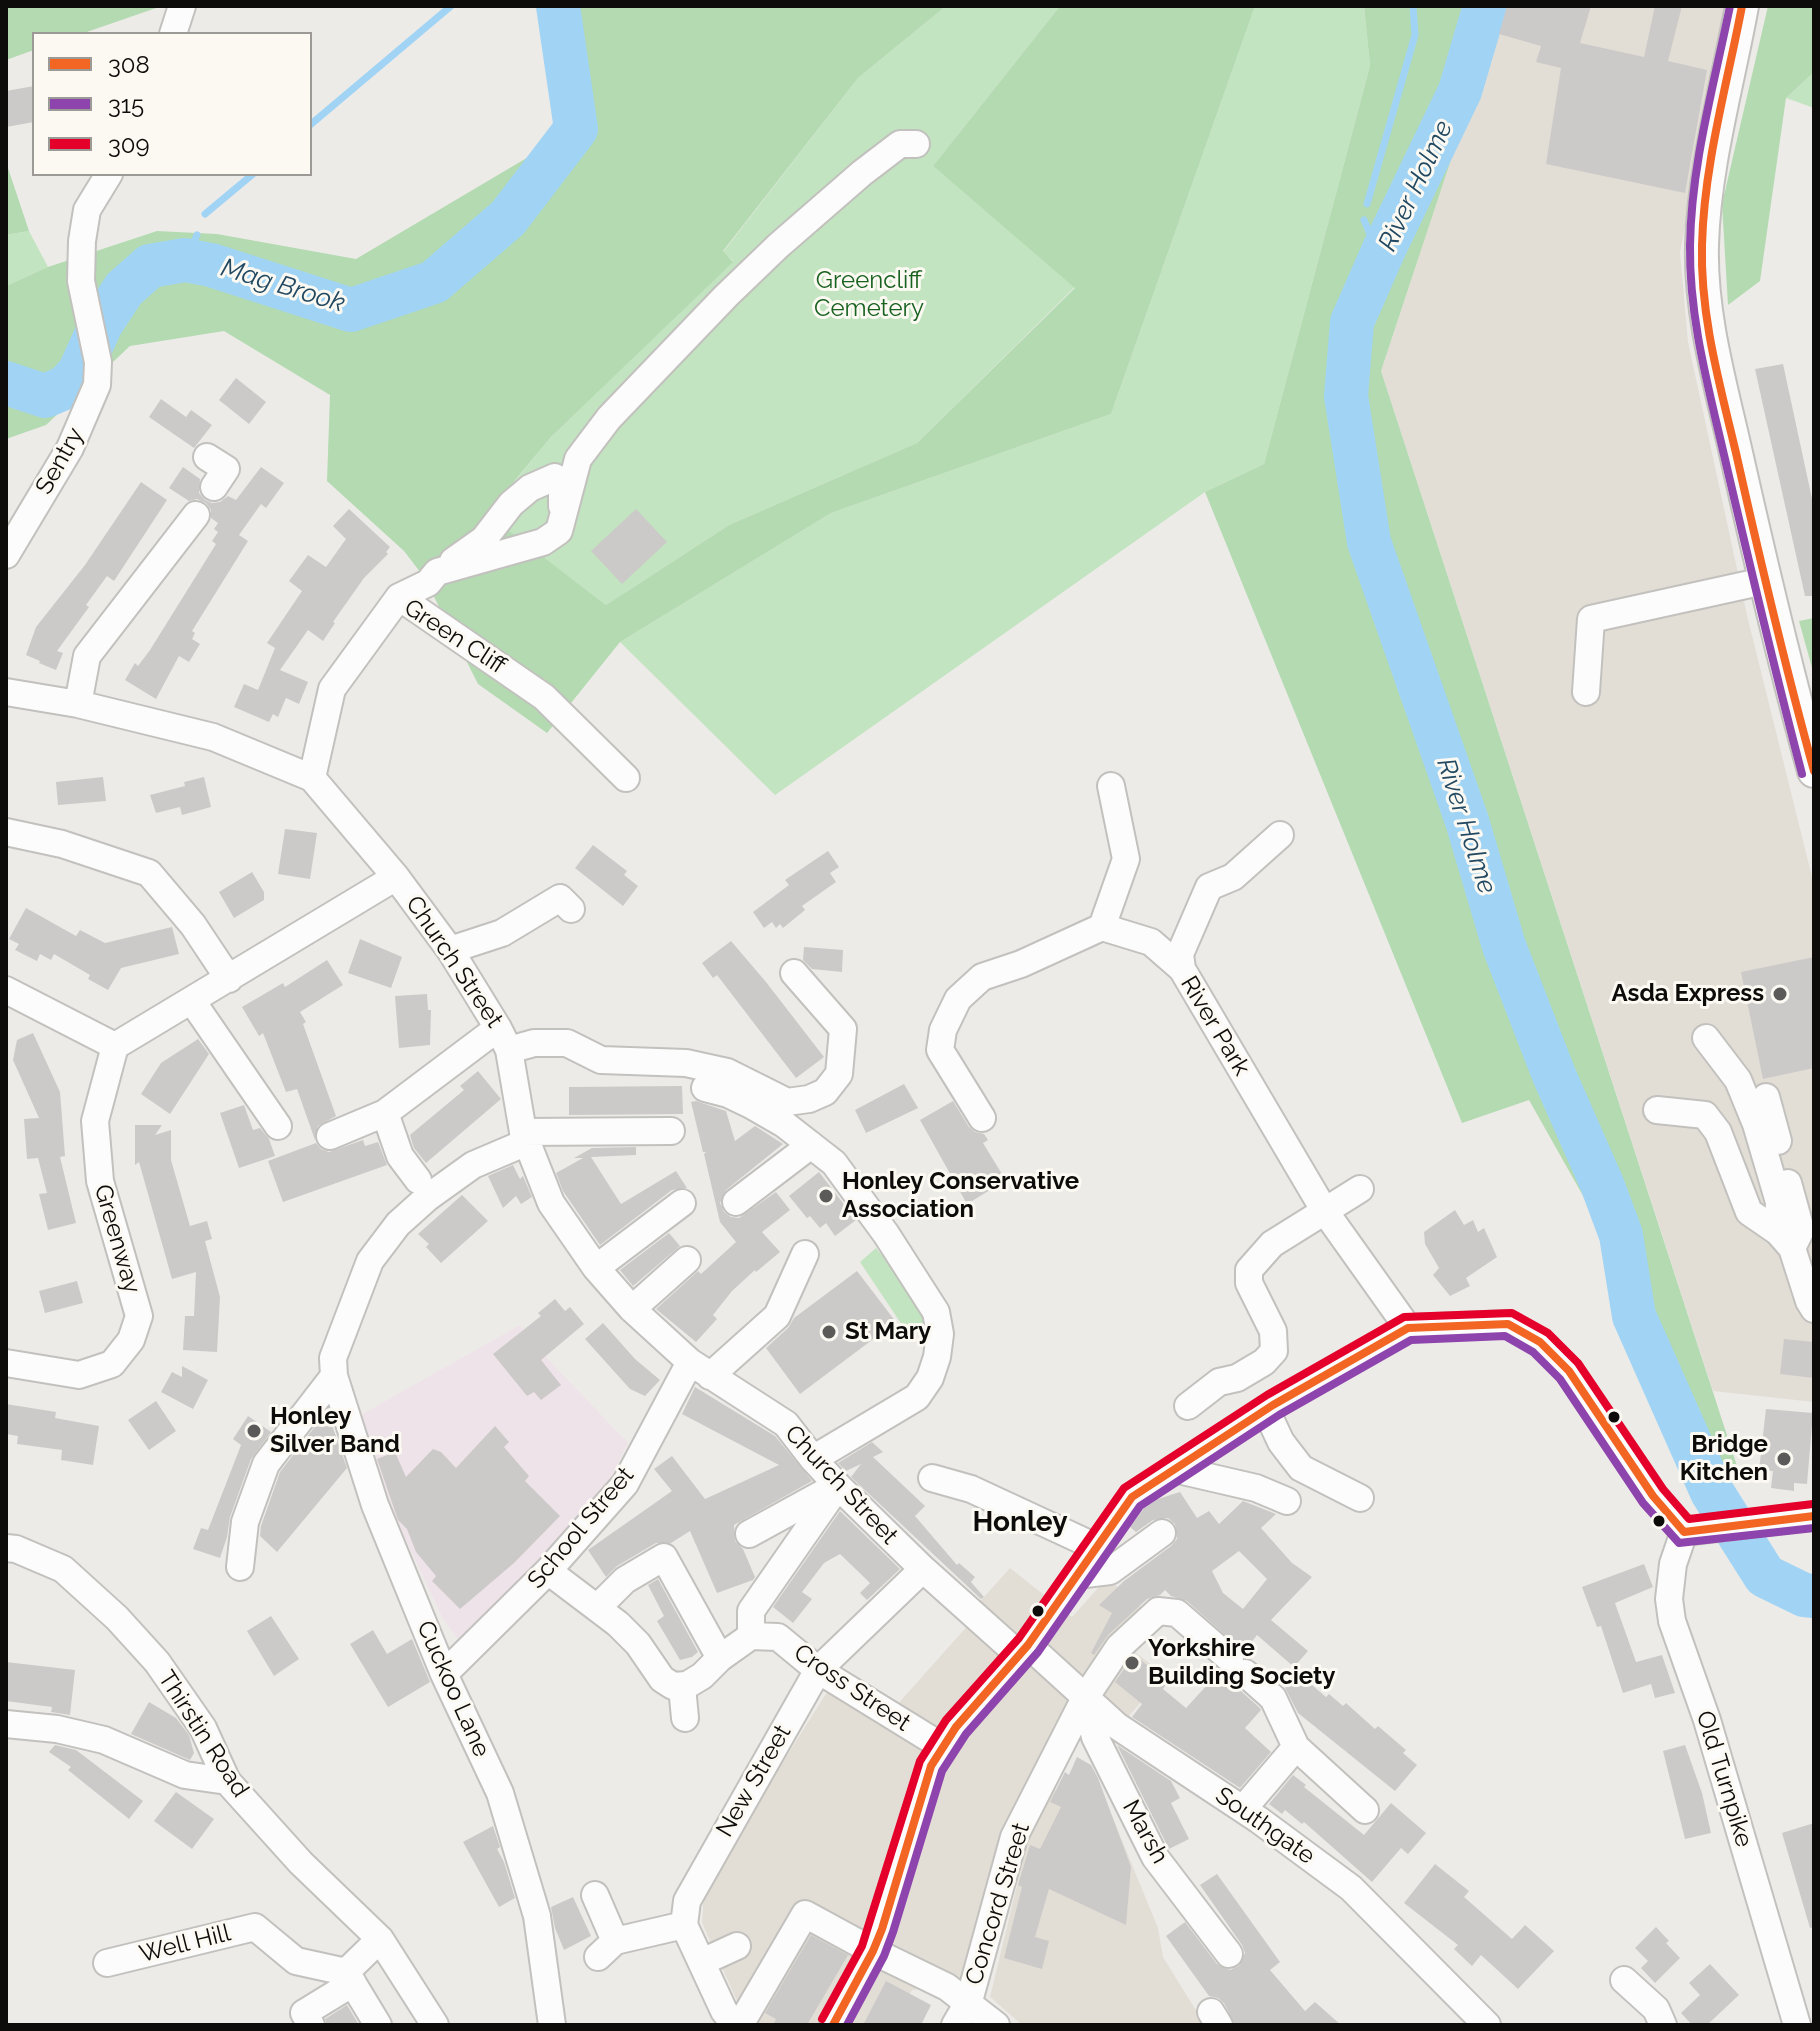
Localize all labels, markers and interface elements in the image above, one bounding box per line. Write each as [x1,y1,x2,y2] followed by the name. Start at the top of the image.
[32,32,312,176] legend
[108,50,150,79] text: 308
[108,90,144,119] text: 315
[1372,116,1460,256] water label: River Holme
[108,130,150,159] text: 309
[217,252,349,320] water label: Mag Brook
[814,267,924,323] park label: Greencliff Cemetery
[30,423,90,499] street label: Sentry
[399,593,511,681] street label: Green Cliff
[1429,754,1503,898] water label: River Holme
[399,891,509,1033] street label: Church Street
[1174,971,1256,1081] street label: River Park
[1612,980,1764,1008] place label: Asda Express
[1771,985,1789,1003] marker: Asda Express
[842,1168,1079,1224] place label: Honley Conservative Association
[88,1181,146,1297] street label: Greenway
[817,1187,835,1205] marker: Honley Conservative Association
[845,1318,931,1346] place label: St Mary
[820,1323,838,1341] marker: St Mary
[270,1403,400,1459] place label: Honley Silver Band
[1606,1409,1622,1425] unlabelled marker
[778,1419,904,1551] street label: Church Street
[245,1422,263,1440] marker: Honley Silver Band
[1680,1431,1768,1487] place label: Bridge Kitchen
[1775,1450,1793,1468] marker: Bridge Kitchen
[522,1461,640,1595] street label: School Street
[972,1506,1068,1540] district label: Honley
[1651,1513,1667,1529] unlabelled marker
[1030,1603,1046,1619] unlabelled marker
[410,1617,496,1761] street label: Cuckoo Lane
[1148,1635,1335,1691] place label: Yorkshire Building Society
[788,1638,916,1738] street label: Cross Street
[1123,1654,1141,1672] marker: Yorkshire Building Society
[151,1665,255,1803] street label: Thirstin Road
[1690,1707,1758,1851] street label: Old Turnpike
[710,1720,798,1842] street label: New Street
[1210,1781,1320,1871] street label: Southgate
[1116,1795,1174,1869] street label: Marsh
[960,1820,1036,1988] street label: Concord Street
[137,1919,233,1969] street label: Well Hill

